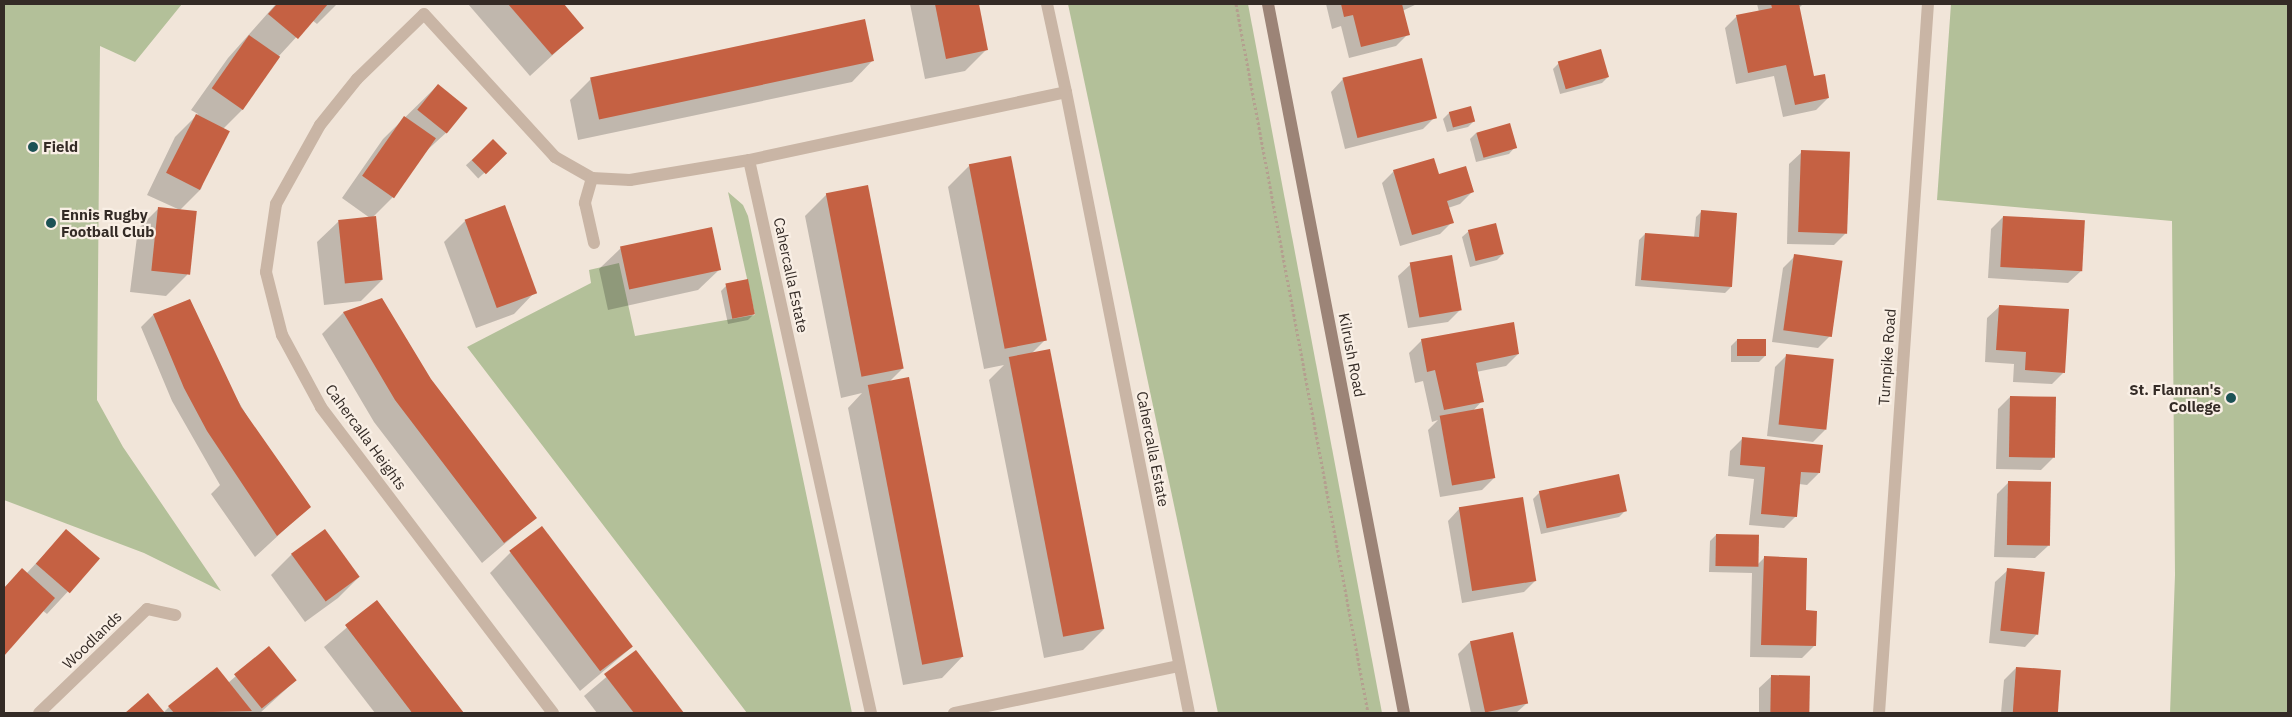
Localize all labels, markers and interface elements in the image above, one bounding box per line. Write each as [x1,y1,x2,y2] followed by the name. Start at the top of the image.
[43,138,78,156] place label: Field
[27,141,39,153] marker: Field
[61,205,154,240] place label: Ennis Rugby Football Club
[770,216,812,334] street label: Cahercalla Estate
[45,217,57,229] marker: Ennis Rugby Football Club
[1875,308,1899,406] street label: Turnpike Road
[1335,311,1369,399] street label: Kilrush Road
[2129,380,2221,415] place label: St. Flannan's College
[322,381,410,493] street label: Cahercalla Heights
[1133,390,1173,508] street label: Cahercalla Estate
[2225,392,2237,404] marker: St. Flannan's College
[59,607,125,673] street label: Woodlands

